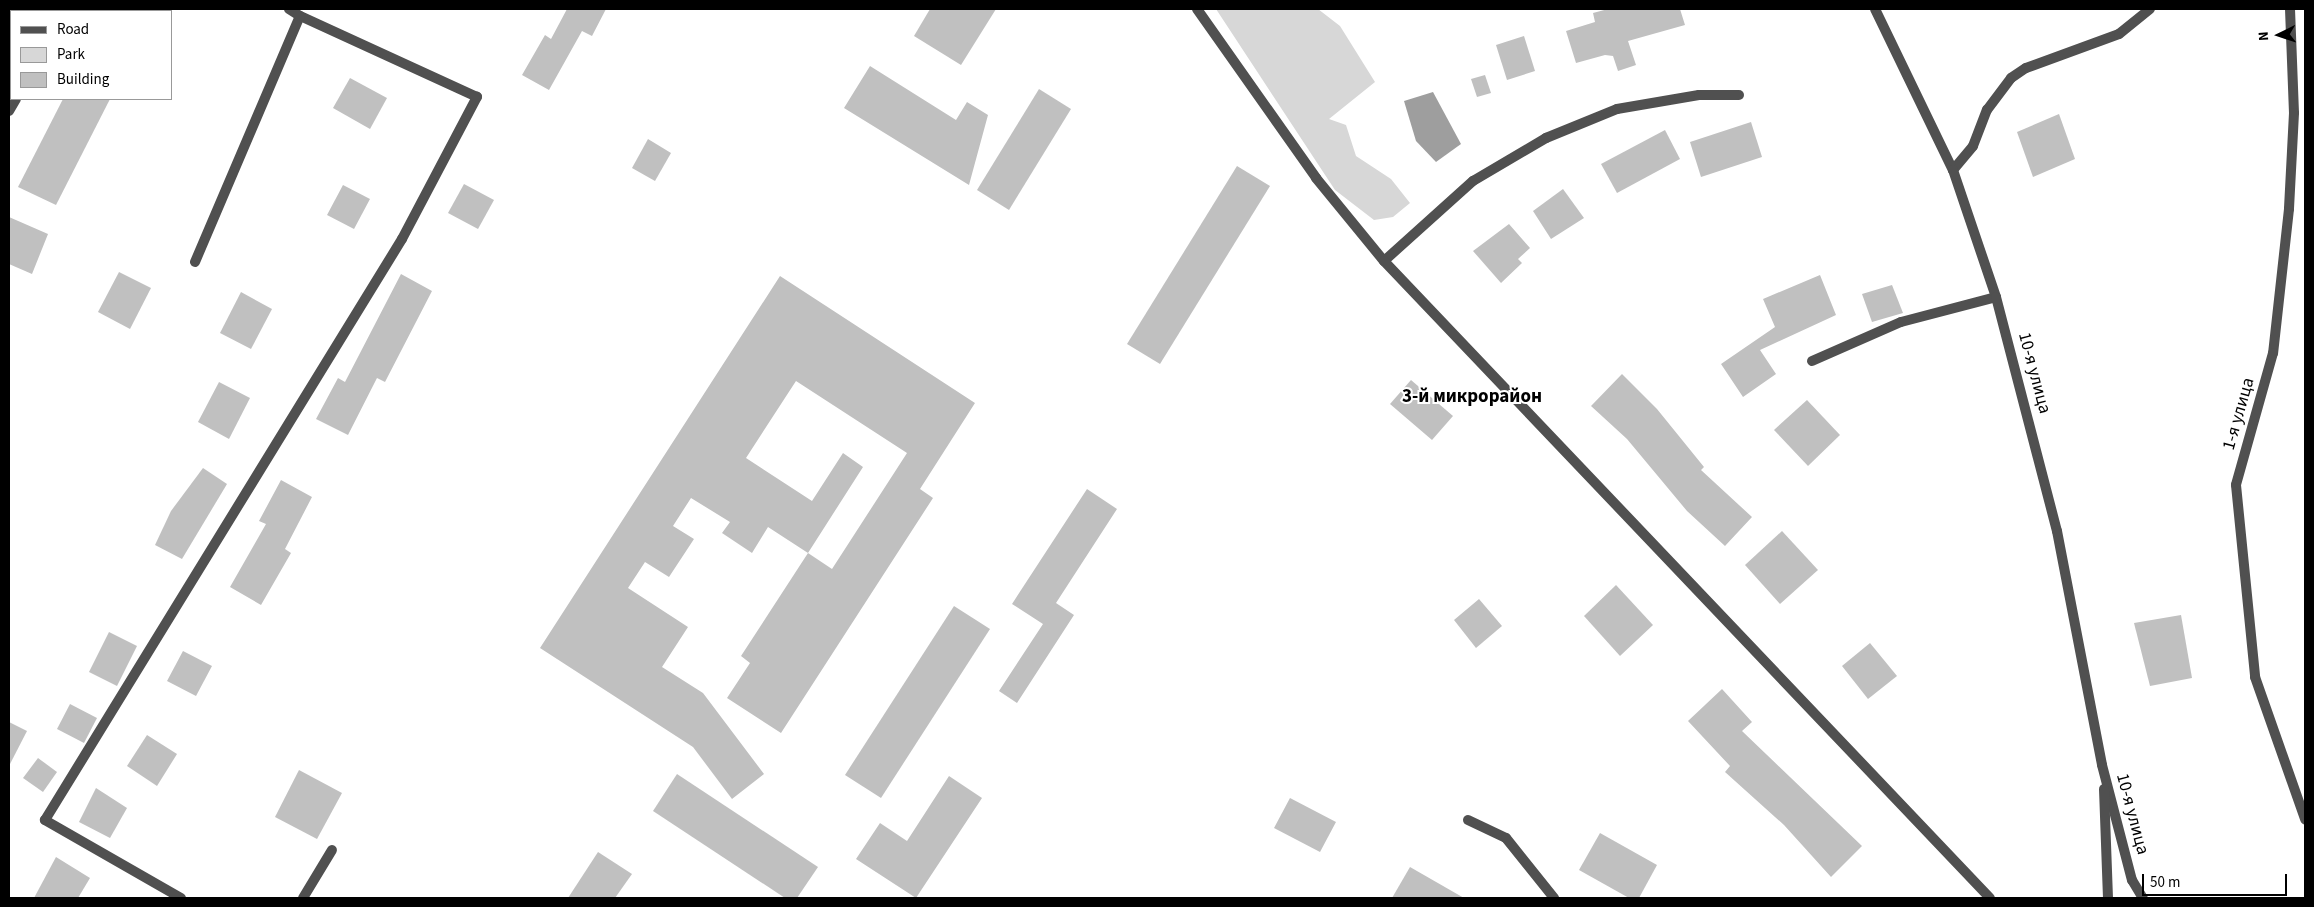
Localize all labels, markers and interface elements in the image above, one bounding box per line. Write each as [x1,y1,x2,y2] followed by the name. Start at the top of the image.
[10,10,172,100] legend
[2254,10,2304,60] north arrow
[57,19,89,40] text: Road
[2254,31,2274,41] text: N
[57,44,85,65] text: Park
[57,69,109,90] text: Building
[2013,330,2055,416] street label: 10-я улица
[2218,375,2260,453] street label: 1-я улица
[1402,386,1542,408] district label: 3-й микрорайон
[2111,771,2153,857] street label: 10-я улица
[2144,864,2289,896] scale bar
[2150,872,2180,893] text: 50 m

